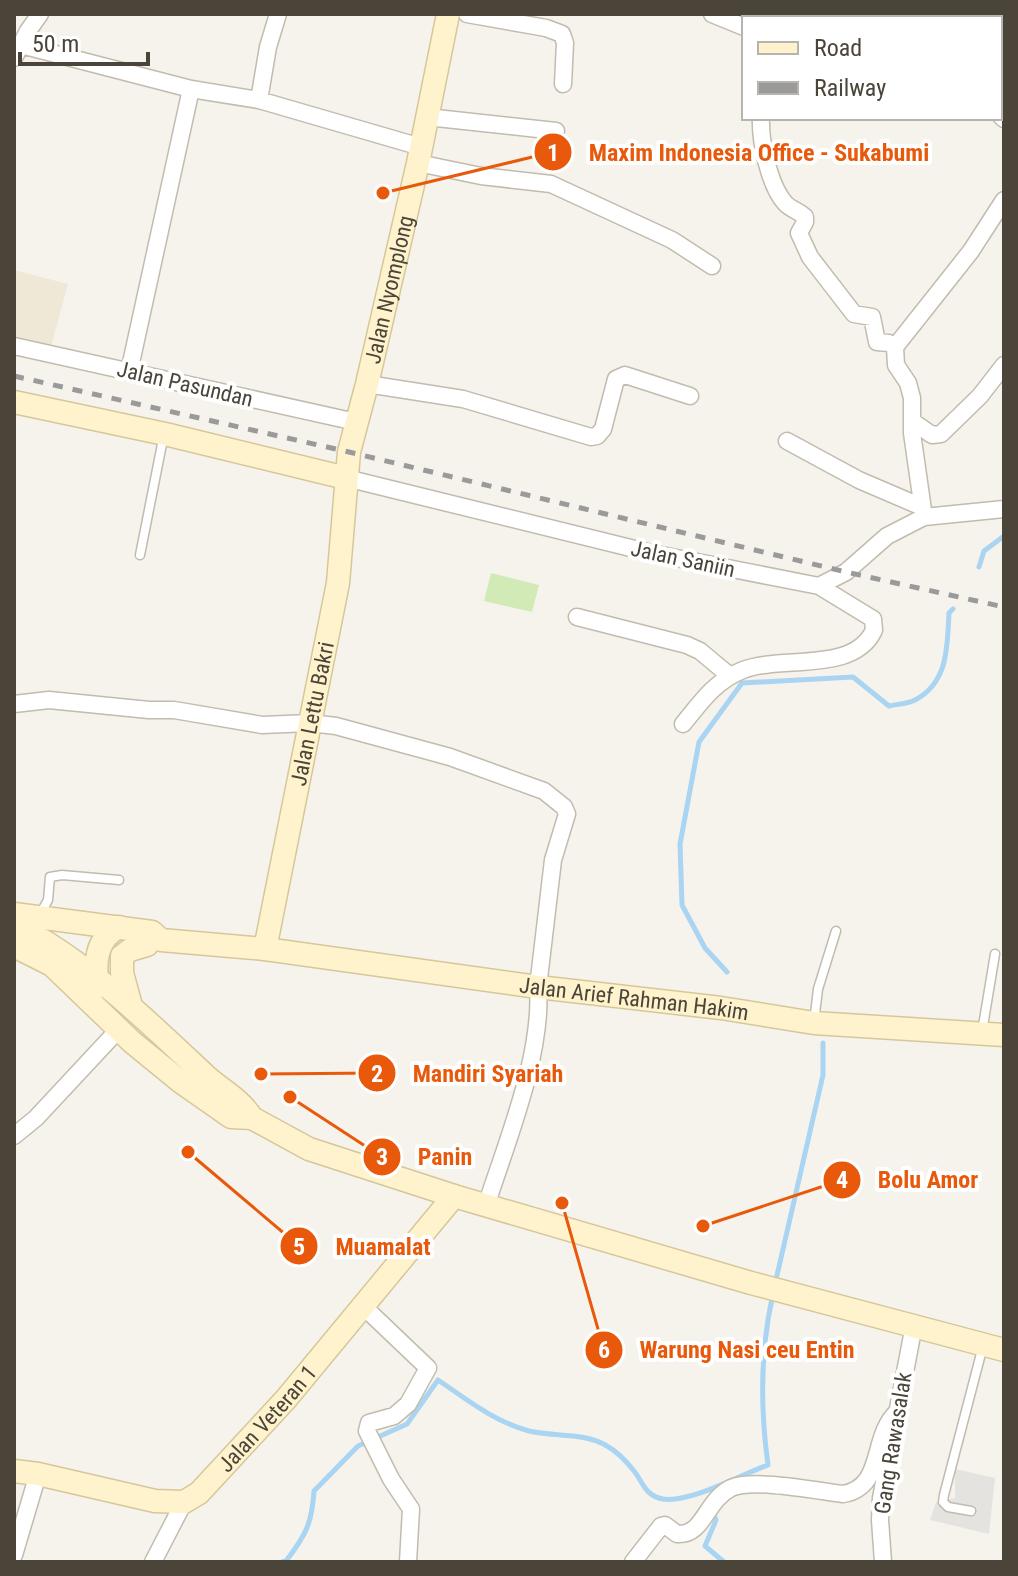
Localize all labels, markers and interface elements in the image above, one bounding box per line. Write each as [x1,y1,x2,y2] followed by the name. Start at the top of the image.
[20,16,148,66] scale bar
[742,16,1002,120] legend
[32,30,79,58] text: 50 m
[814,34,862,62] text: Road
[814,74,886,102] text: Railway
[533,128,945,176] callout: Maxim Indonesia Office - Sukabumi
[547,139,559,167] text: 1
[589,139,929,167] text: Maxim Indonesia Office - Sukabumi
[360,213,418,366] street label: Jalan Nyomplong
[115,356,255,412] street label: Jalan Pasundan
[629,536,737,582] street label: Jalan Saniin
[285,639,339,788] street label: Jalan Lettu Bakri
[518,972,751,1025] street label: Jalan Arief Rahman Hakim
[357,1049,580,1097] callout: Mandiri Syariah
[371,1060,383,1088] text: 2
[413,1060,563,1088] text: Mandiri Syariah
[362,1133,488,1181] callout: Panin
[376,1143,388,1171] text: 3
[418,1143,472,1171] text: Panin
[822,1156,994,1204] callout: Bolu Amor
[836,1166,848,1194] text: 4
[878,1166,978,1194] text: Bolu Amor
[279,1222,446,1270] callout: Muamalat
[293,1233,305,1261] text: 5
[335,1233,431,1261] text: Muamalat
[584,1326,871,1374] callout: Warung Nasi ceu Entin
[598,1336,610,1364] text: 6
[639,1336,855,1364] text: Warung Nasi ceu Entin
[213,1360,322,1477] street label: Jalan Veteran 1
[869,1370,917,1516] street label: Gang Rawasalak

